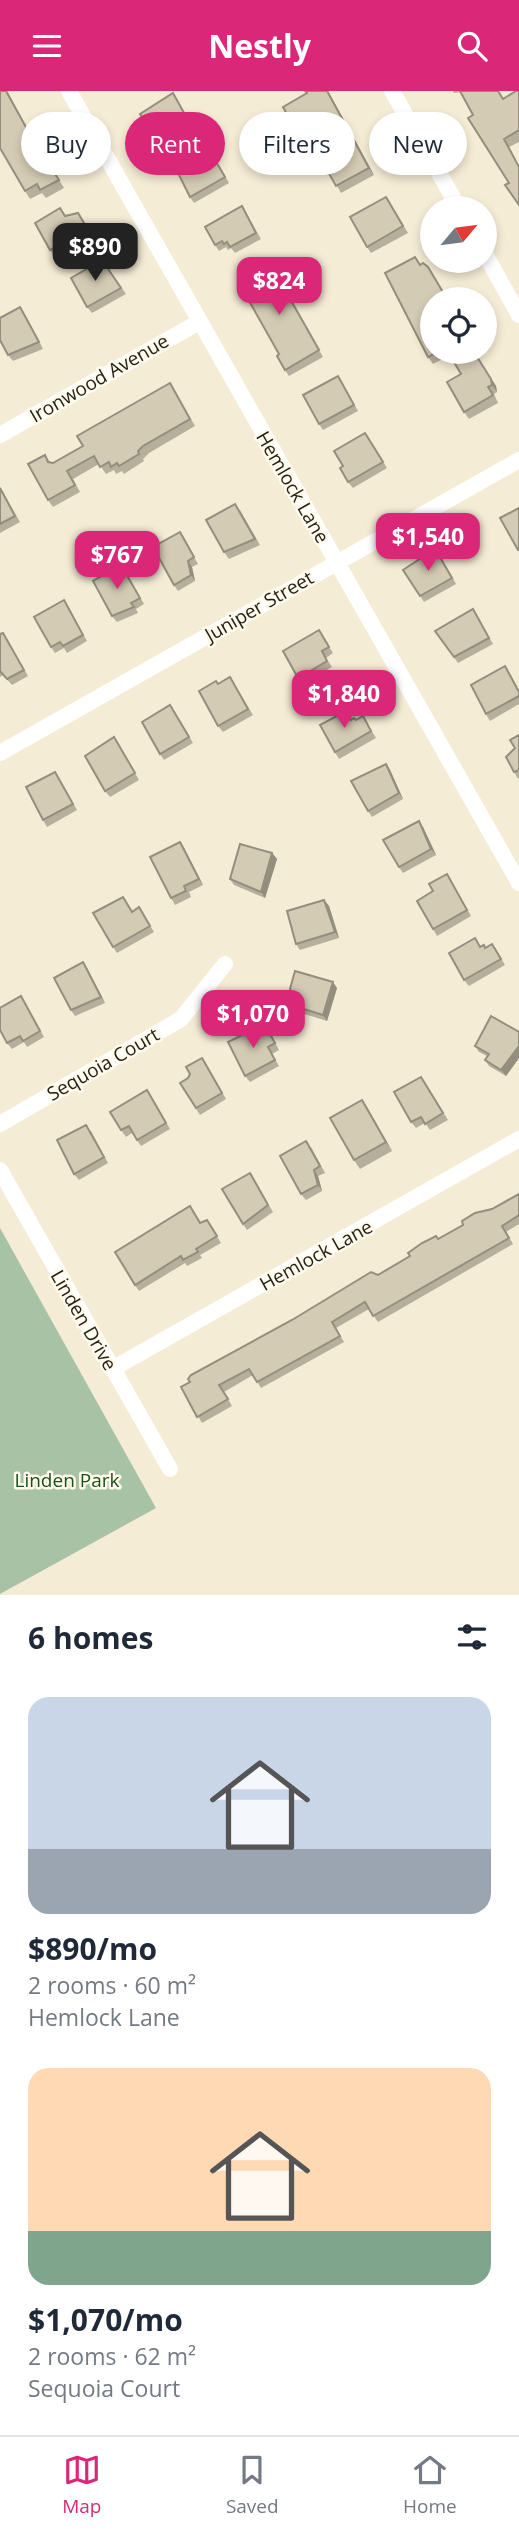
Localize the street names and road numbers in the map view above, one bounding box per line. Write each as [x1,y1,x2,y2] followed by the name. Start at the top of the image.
[25,328,173,428] street label: Ironwood Avenue
[250,426,336,548] street label: Hemlock Lane
[198,564,318,649] street label: Juniper Street
[42,1021,164,1107] street label: Sequoia Court
[255,1213,377,1297] street label: Hemlock Lane
[45,1265,123,1375] street label: Linden Drive

